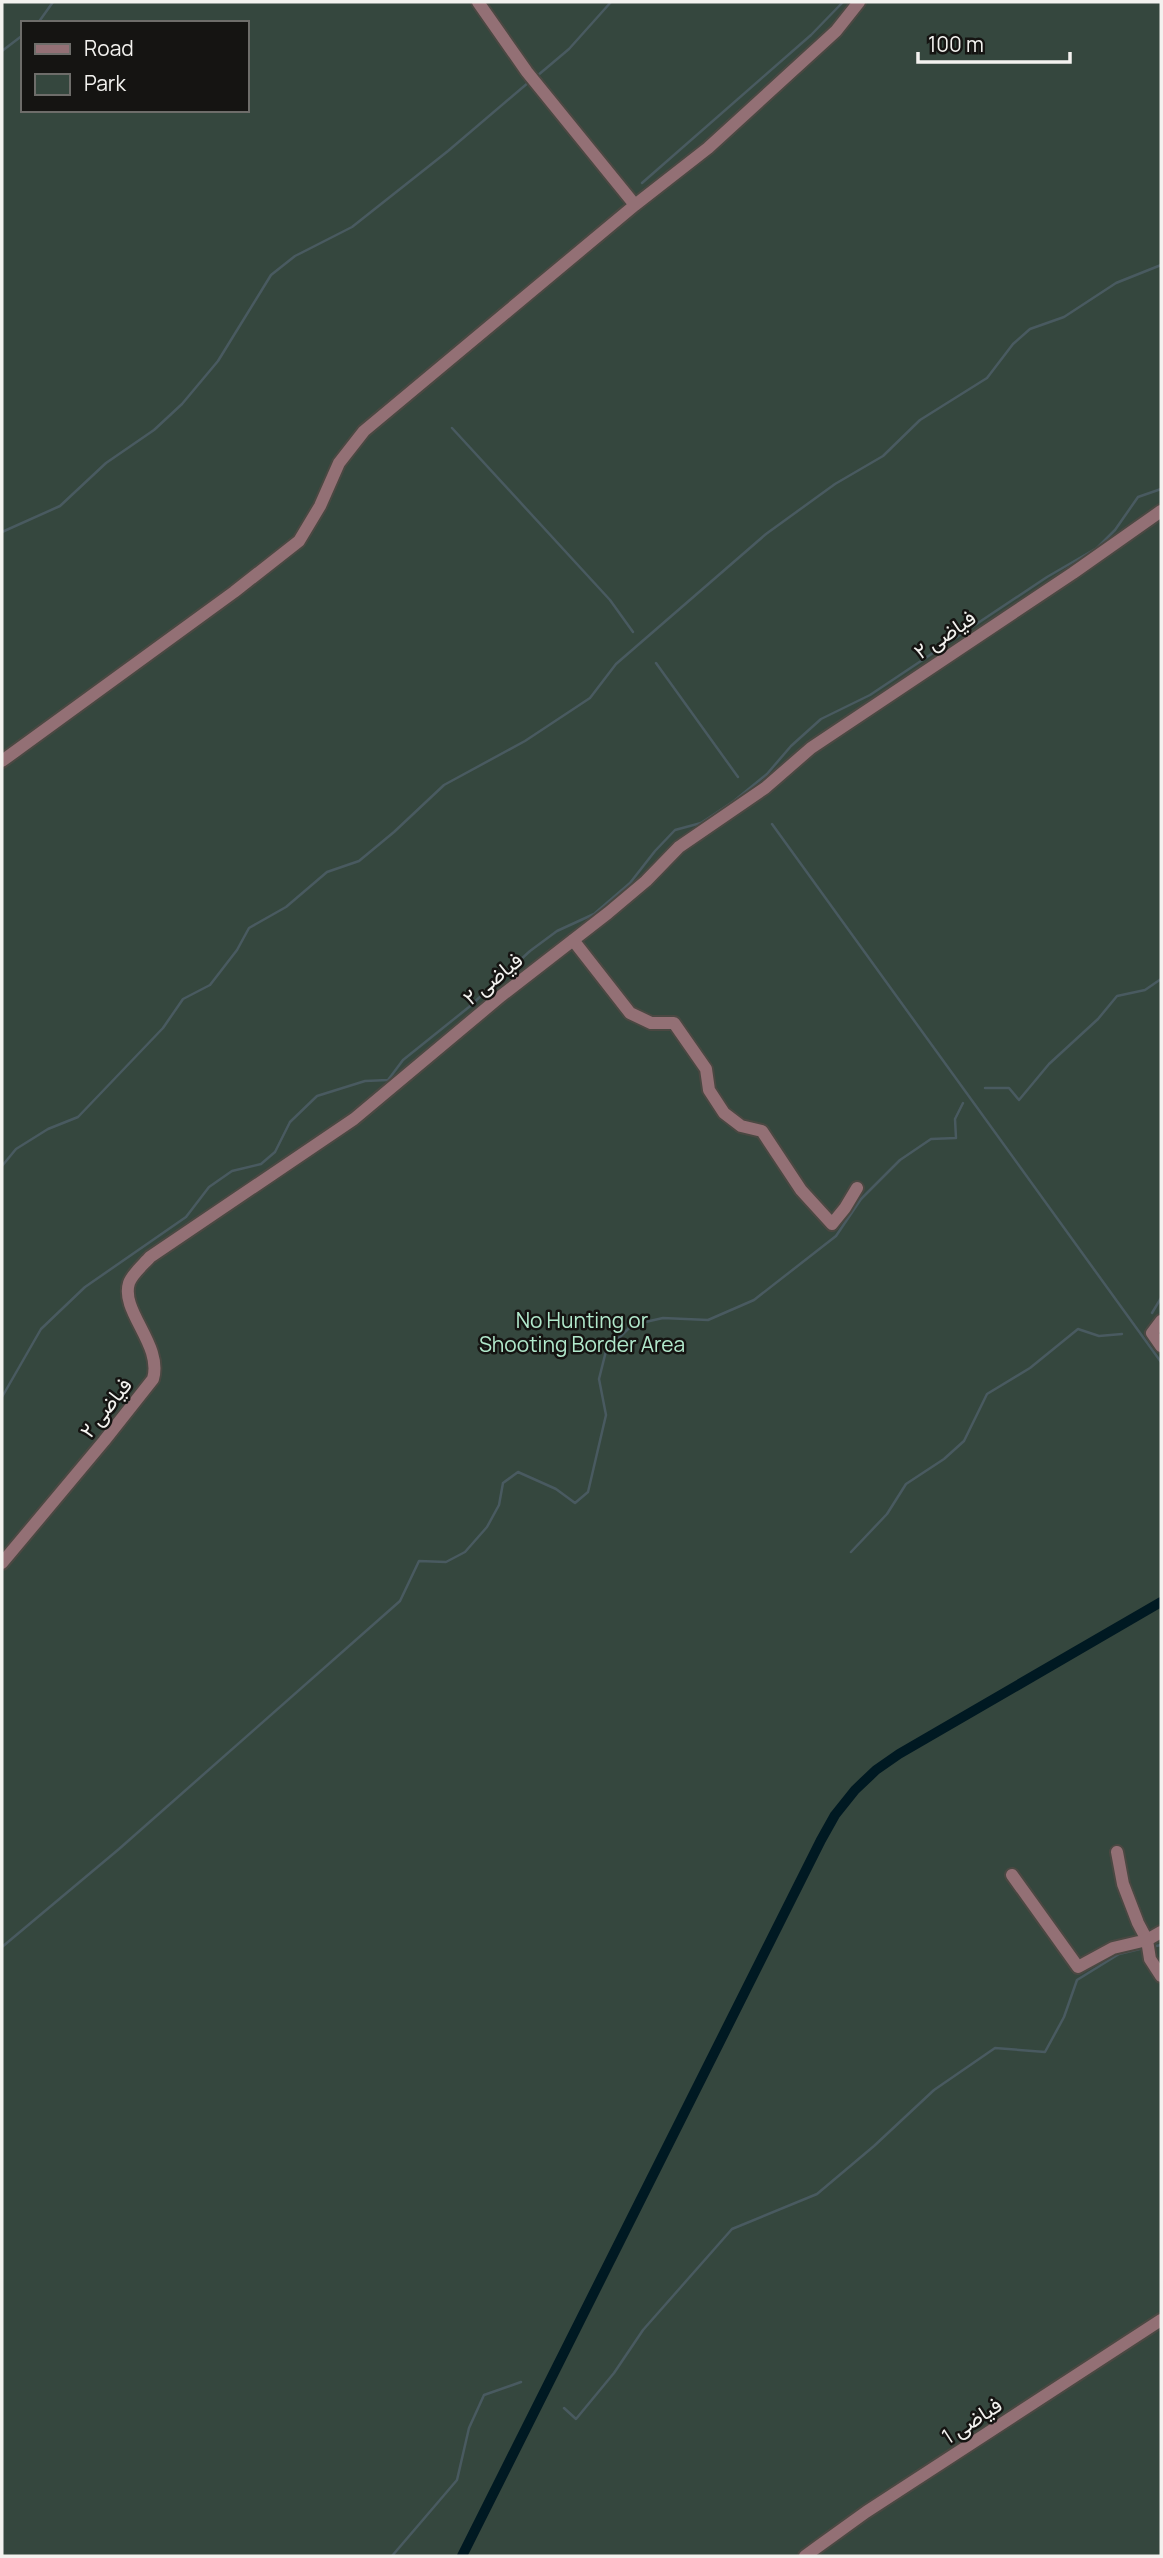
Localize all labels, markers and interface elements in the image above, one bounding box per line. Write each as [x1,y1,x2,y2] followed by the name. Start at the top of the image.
[21,21,248,112] legend
[918,21,1070,65] scale bar
[928,30,984,58] text: 100 m
[84,34,134,62] text: Road
[84,69,126,97] text: Park
[908,603,981,665] street label: فیاضی ۲
[457,946,528,1011] street label: فیاضی ۲
[479,1306,685,1358] park label: No Hunting or Shooting Border Area
[73,1372,138,1443] street label: فیاضی ۲
[936,2390,1007,2450] street label: فیاضی 1

